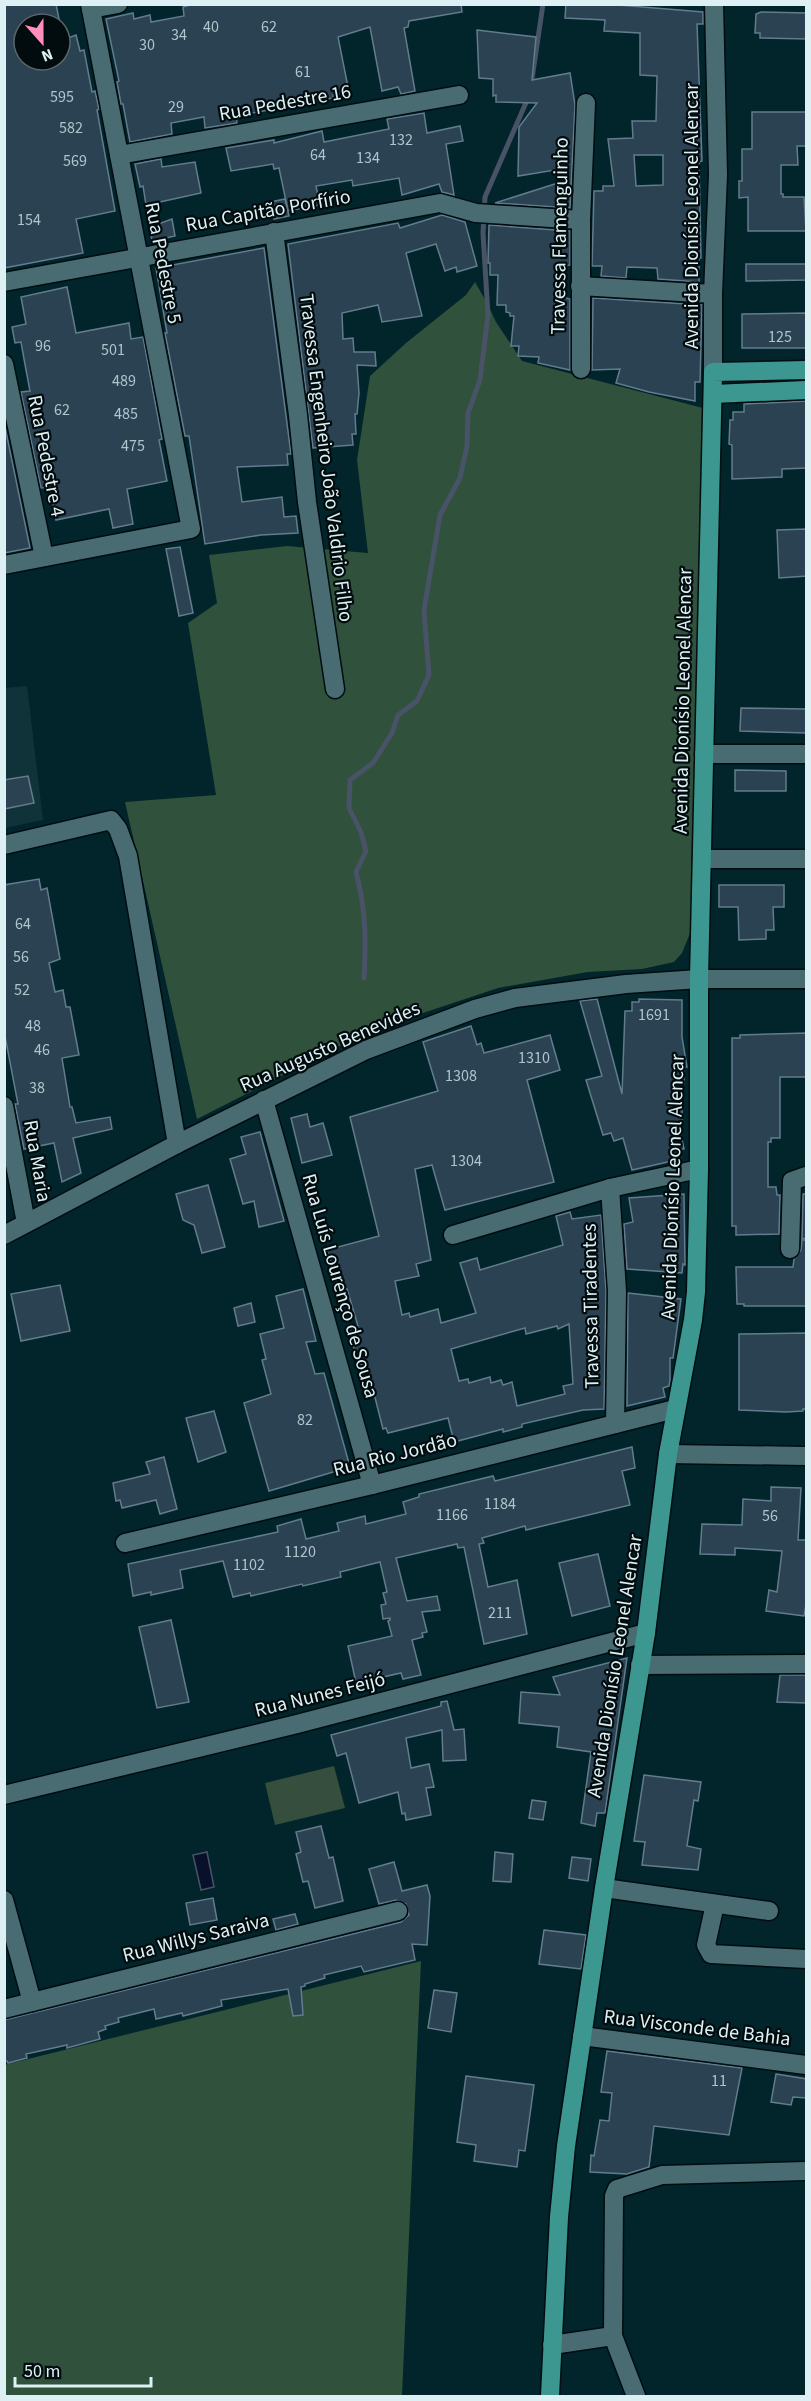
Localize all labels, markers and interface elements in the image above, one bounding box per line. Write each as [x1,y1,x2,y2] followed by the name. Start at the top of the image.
[12,12,72,72] north arrow
[203,16,219,38] house number: 40
[261,16,277,38] house number: 62
[171,24,187,46] house number: 34
[139,34,155,56] house number: 30
[38,43,56,67] text: N
[295,61,311,83] house number: 61
[217,78,353,128] street label: Rua Pedestre 16
[678,83,706,349] street label: Avenida Dionísio Leonel Alencar
[50,86,74,108] house number: 595
[168,96,184,118] house number: 29
[59,117,83,139] house number: 582
[389,129,413,151] house number: 132
[544,137,576,335] street label: Travessa Flamenguinho
[310,144,326,166] house number: 64
[356,147,380,169] house number: 134
[63,150,87,172] house number: 569
[183,183,353,239] street label: Rua Capitão Porfírio
[137,200,189,326] street label: Rua Pedestre 5
[17,209,41,231] house number: 154
[292,292,360,624] street label: Travessa Engenheiro João Valdirio Filho
[768,326,792,348] house number: 125
[35,335,51,357] house number: 96
[101,339,125,361] house number: 501
[112,370,136,392] house number: 489
[20,393,72,519] street label: Rua Pedestre 4
[54,399,70,421] house number: 62
[114,403,138,425] house number: 485
[121,435,145,457] house number: 475
[667,568,699,834] street label: Avenida Dionísio Leonel Alencar
[15,913,31,935] house number: 64
[13,946,29,968] house number: 56
[14,979,30,1001] house number: 52
[235,995,425,1099] street label: Rua Augusto Benevides
[638,1004,670,1026] house number: 1691
[25,1015,41,1037] house number: 48
[34,1039,50,1061] house number: 46
[518,1047,550,1069] house number: 1310
[654,1054,692,1320] street label: Avenida Dionísio Leonel Alencar
[445,1065,477,1087] house number: 1308
[29,1077,45,1099] house number: 38
[16,1118,58,1204] street label: Rua Maria
[450,1150,482,1172] house number: 1304
[295,1171,385,1401] street label: Rua Luís Lourenço de Sousa
[576,1223,606,1389] street label: Travessa Tiradentes
[297,1409,313,1431] house number: 82
[330,1426,460,1484] street label: Rua Rio Jordão
[484,1493,516,1515] house number: 1184
[436,1504,468,1526] house number: 1166
[762,1505,778,1527] house number: 56
[580,1532,650,1800] street label: Avenida Dionísio Leonel Alencar
[284,1541,316,1563] house number: 1120
[233,1554,265,1576] house number: 1102
[488,1602,512,1624] house number: 211
[252,1665,388,1725] street label: Rua Nunes Feijó
[120,1906,272,1970] street label: Rua Willys Saraiva
[602,2003,792,2053] street label: Rua Visconde de Bahia
[711,2070,727,2092] house number: 11
[15,2350,152,2388] scale bar
[24,2359,60,2384] text: 50 m

